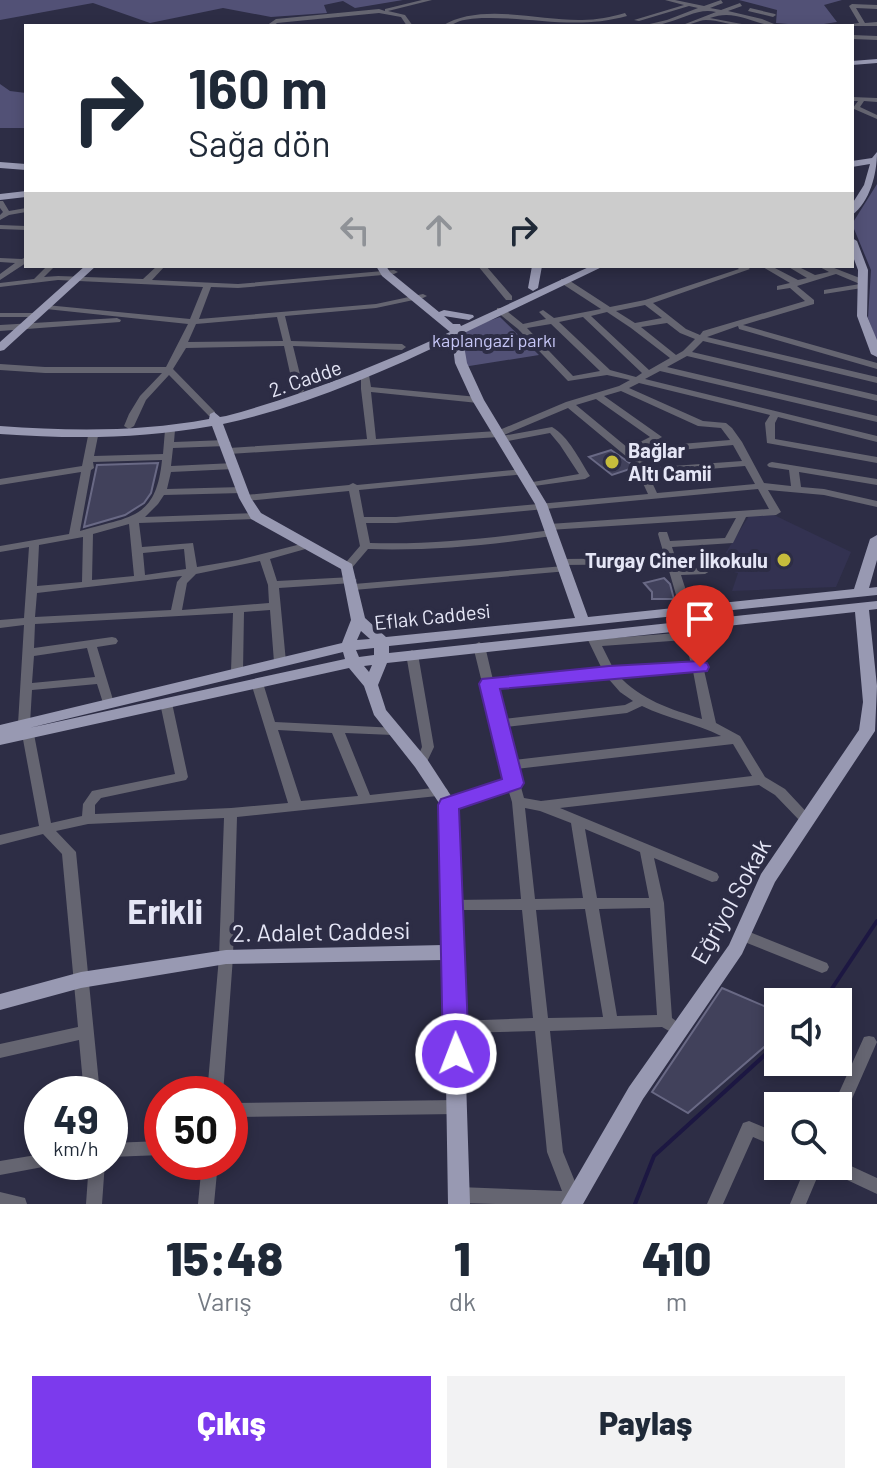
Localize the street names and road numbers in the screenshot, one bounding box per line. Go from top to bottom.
street label: 2. Cadde [266,354,344,402]
street label: Eflak Caddesi [373,598,491,634]
street label: Eğriyol Sokak [684,833,776,969]
street label: 2. Adalet Caddesi [232,915,410,947]

